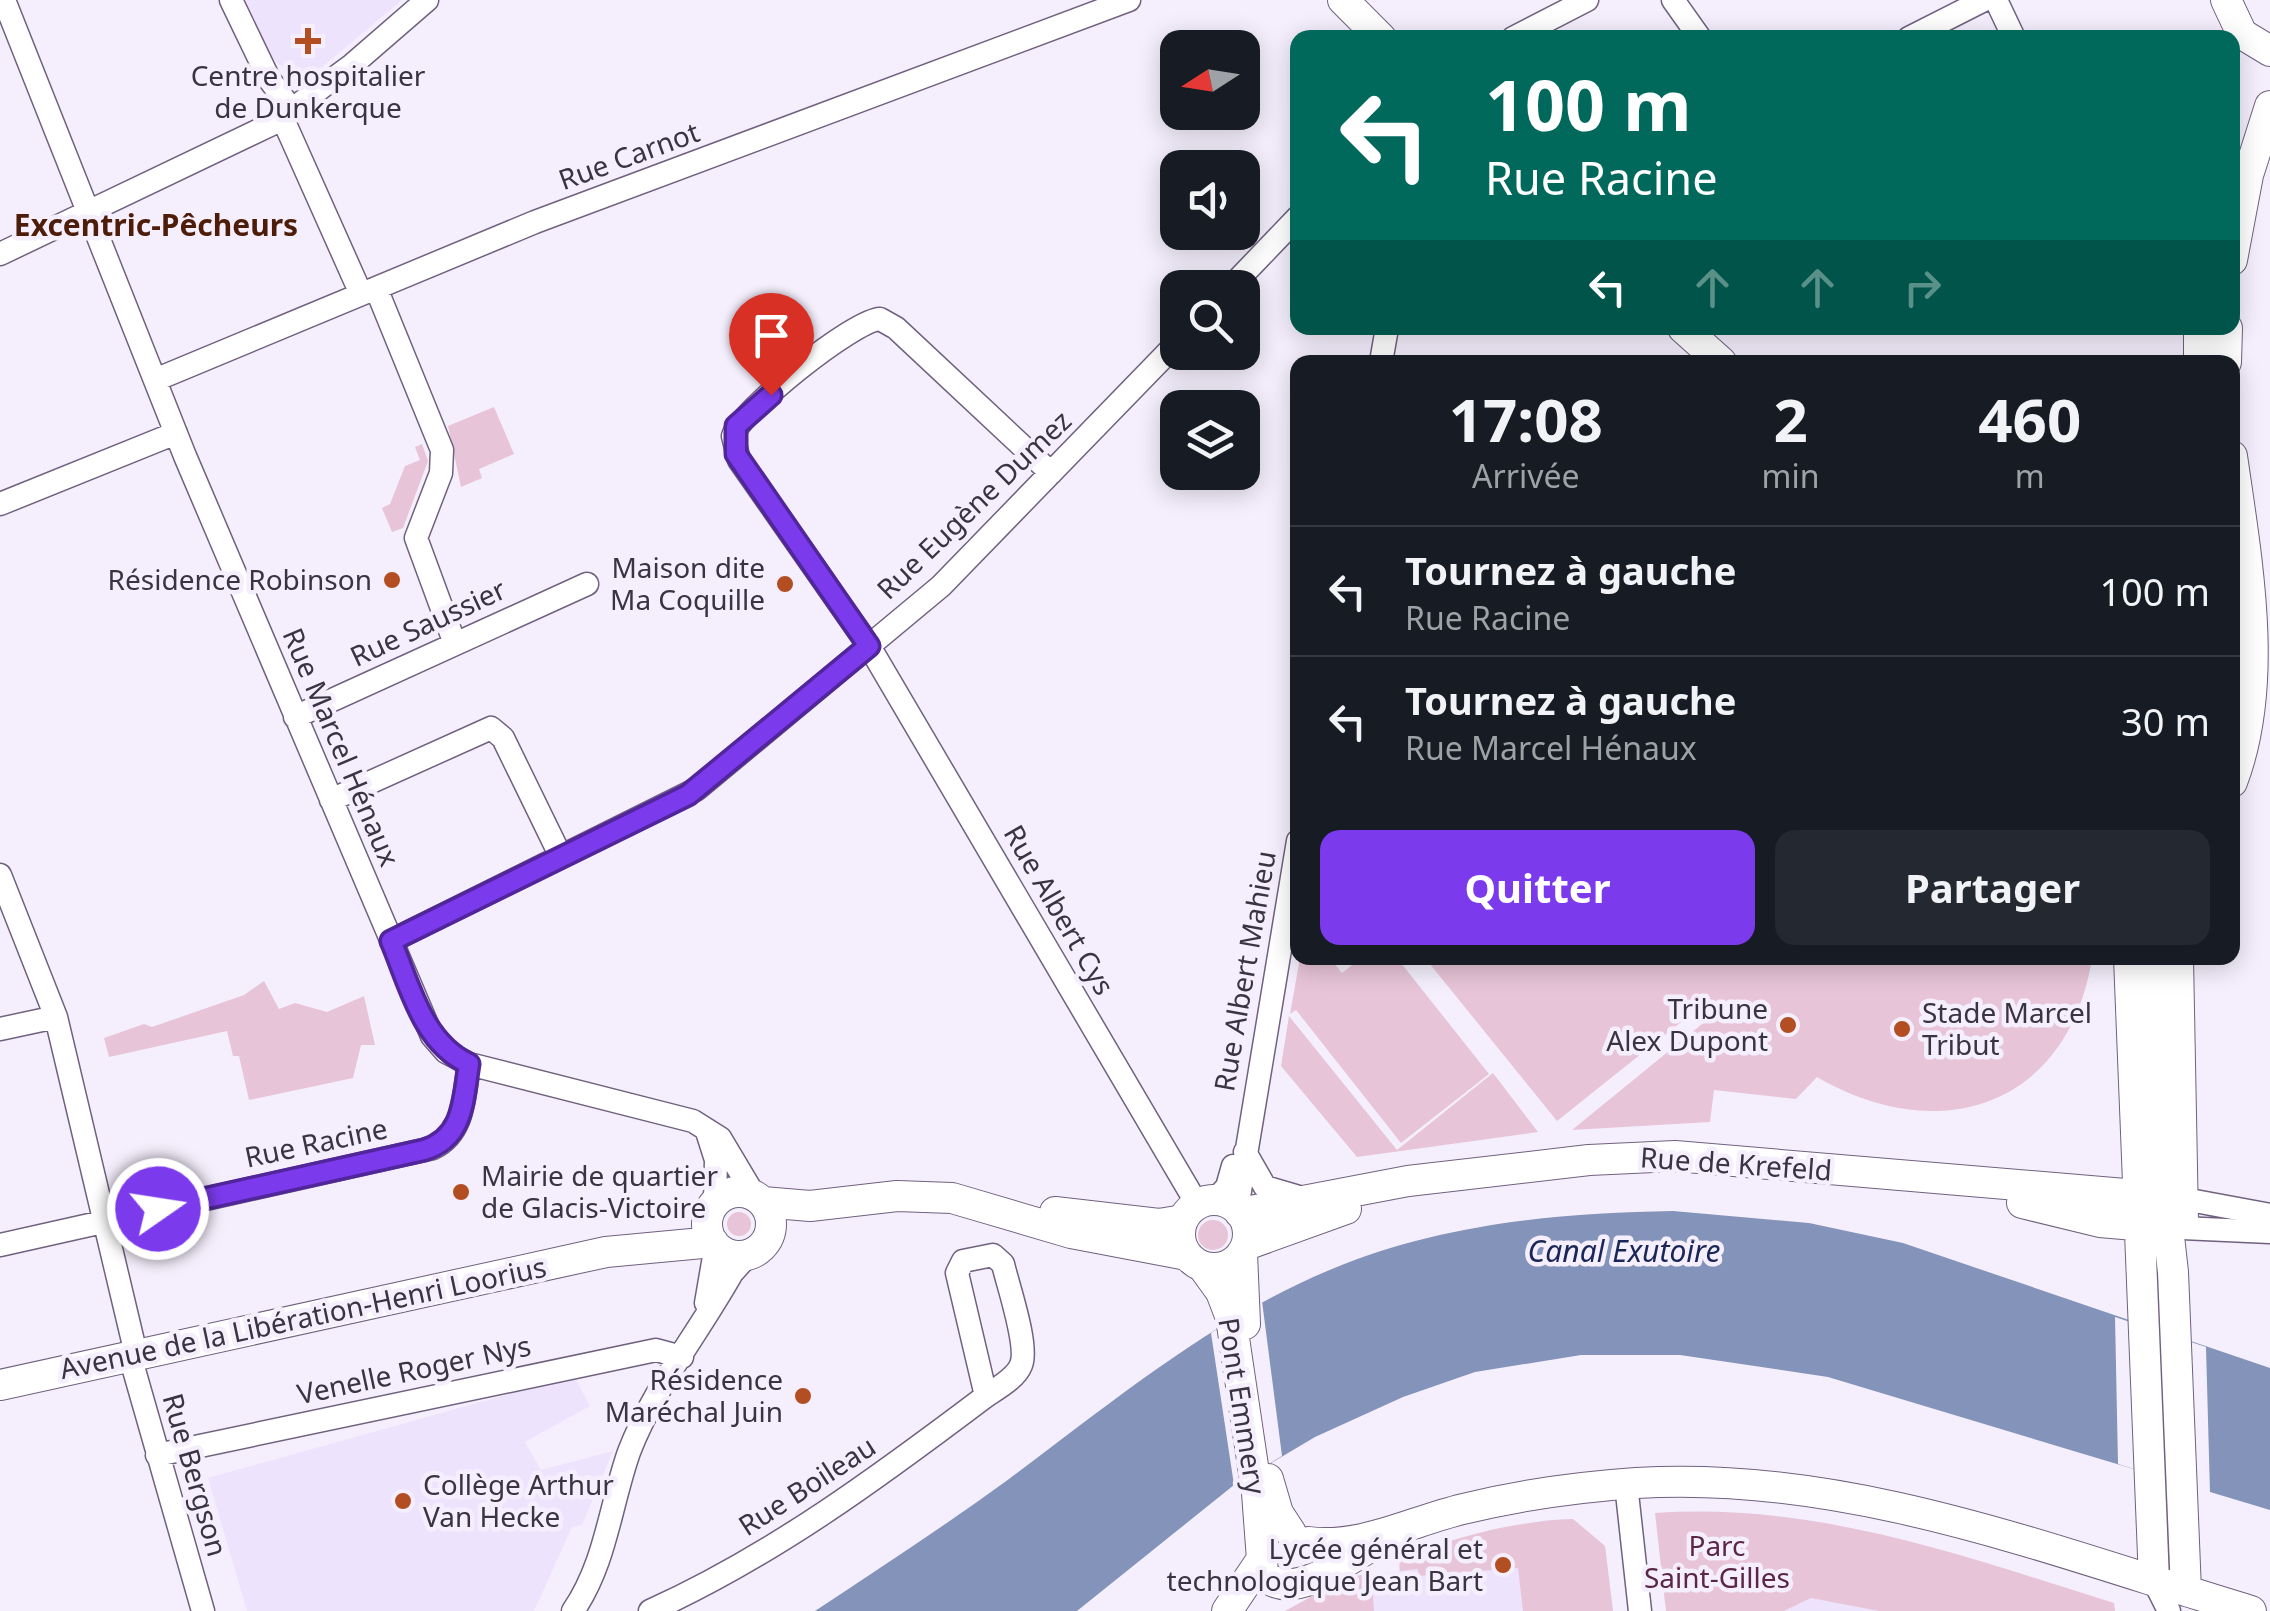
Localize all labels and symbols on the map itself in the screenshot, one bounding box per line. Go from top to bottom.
marker: Centre hospitalier de Dunkerque [295,28,321,54]
north arrow [1160,30,1260,130]
place label: Centre hospitalier de Dunkerque [191,56,426,126]
street label: Rue Carnot [553,112,704,198]
district label: Excentric-Pêcheurs [14,204,298,245]
pin [729,293,814,396]
street label: Rue Eugène Dumez [868,401,1079,607]
place label: Maison dite Ma Coquille [610,548,765,618]
place label: Résidence Robinson [108,560,372,598]
street label: Rue Saussier [344,569,512,675]
marker: Résidence Robinson [381,569,403,591]
marker: Maison dite Ma Coquille [774,573,796,595]
street label: Rue Marcel Hénaux [275,622,409,872]
street label: Rue Albert Cys [996,818,1124,1001]
street label: Rue Albert Mahieu [1204,848,1284,1094]
place label: Tribune Alex Dupont [1606,989,1768,1059]
place label: Stade Marcel Tribut [1922,993,2092,1063]
marker: Tribune Alex Dupont [1777,1014,1799,1036]
marker: Stade Marcel Tribut [1891,1018,1913,1040]
street label: Rue Racine [241,1108,391,1176]
street label: Rue de Krefeld [1639,1137,1833,1189]
place label: Mairie de quartier de Glacis-Victoire [481,1156,718,1226]
position arrow [106,1157,210,1261]
marker: Mairie de quartier de Glacis-Victoire [450,1181,472,1203]
water label: Canal Exutoire [1528,1230,1720,1271]
street label: Avenue de la Libération-Henri Loorius [56,1247,549,1387]
street label: Pont Emmery [1210,1315,1276,1497]
street label: Venelle Roger Nys [294,1326,534,1412]
place label: Résidence Maréchal Juin [605,1360,783,1430]
marker: Résidence Maréchal Juin [792,1385,814,1407]
street label: Rue Bergson [155,1389,237,1561]
street label: Rue Boileau [731,1427,882,1544]
place label: Collège Arthur Van Hecke [423,1465,614,1535]
marker: Collège Arthur Van Hecke [392,1490,414,1512]
park label: Parc Saint-Gilles [1644,1526,1790,1596]
place label: Lycée général et technologique Jean Bart [1167,1529,1483,1599]
marker: Lycée général et technologique Jean Bart [1492,1554,1514,1576]

